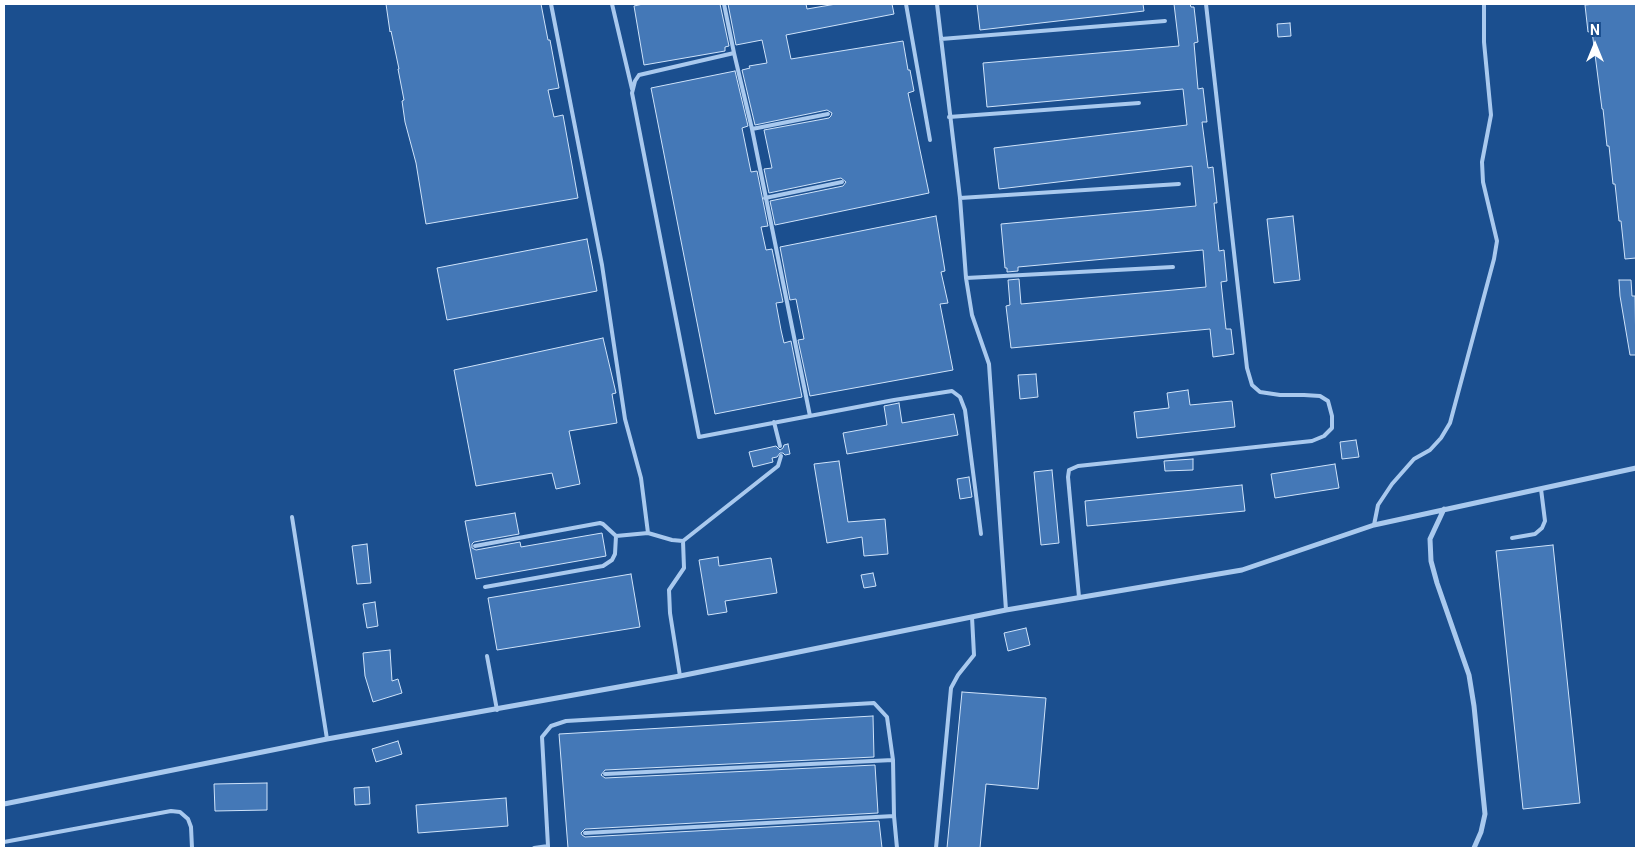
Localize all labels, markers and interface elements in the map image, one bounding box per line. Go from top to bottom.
north arrow [1570,20,1620,70]
text: N [1590,22,1600,38]

